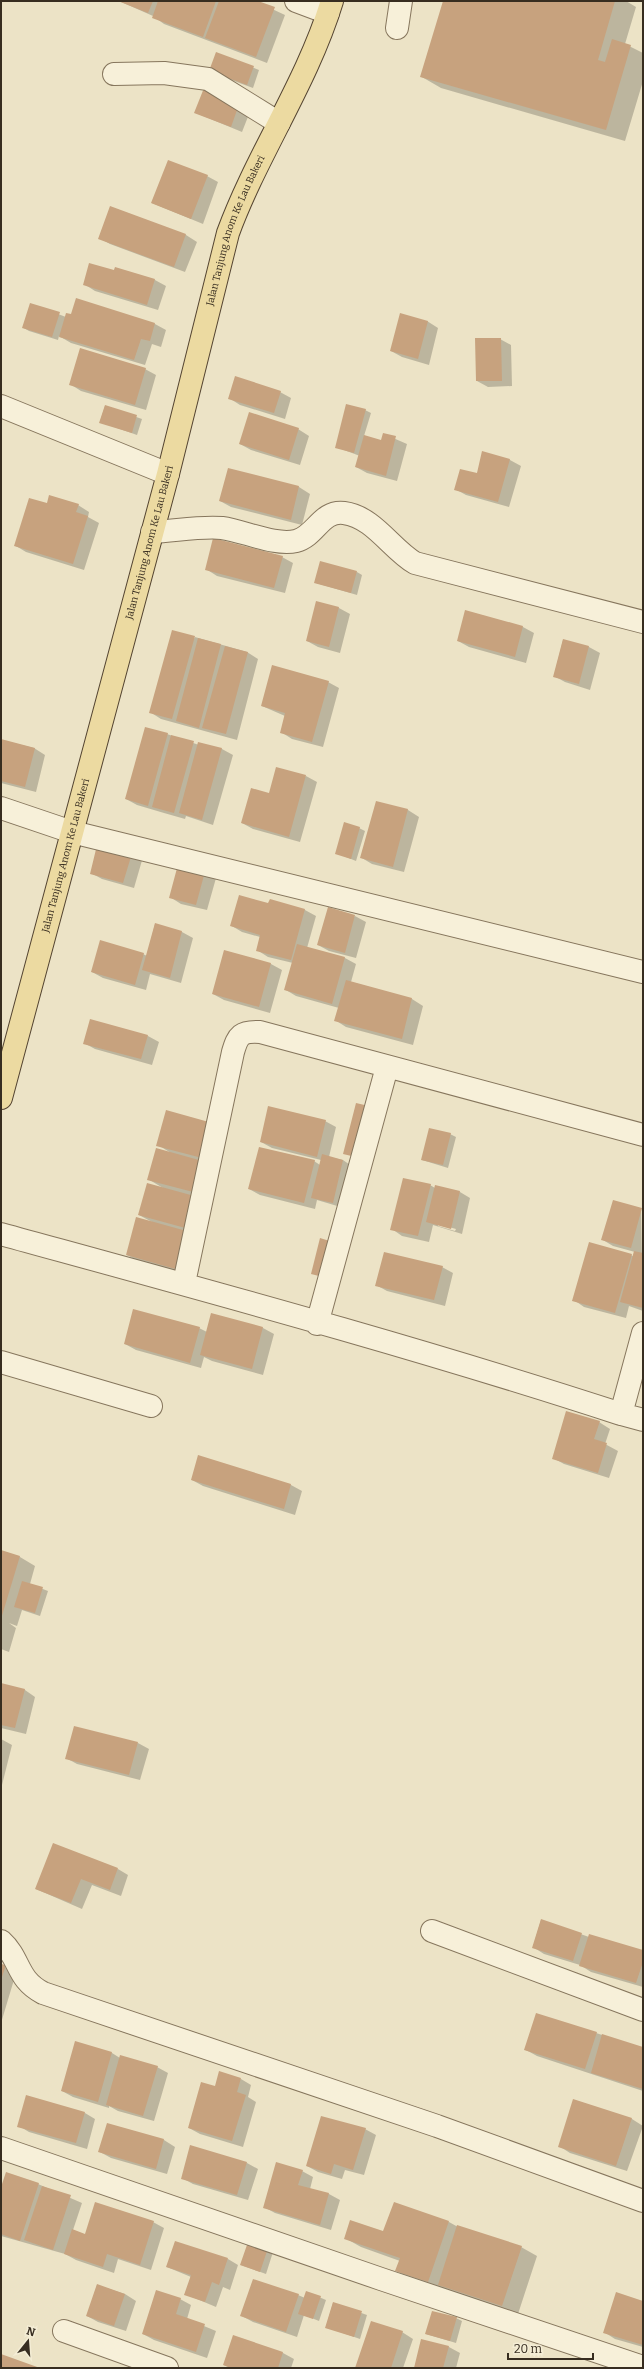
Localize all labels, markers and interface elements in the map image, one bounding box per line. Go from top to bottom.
street label: Jalan Tanjung Anom Ke Lau Bakeri [204,154,268,308]
street label: Jalan Tanjung Anom Ke Lau Bakeri [123,464,176,622]
street label: Jalan Tanjung Anom Ke Lau Bakeri [39,777,92,935]
north arrow [8,2321,48,2361]
text: N [25,2324,37,2340]
scale bar [508,2335,593,2361]
text: 20 m [514,2342,543,2356]

